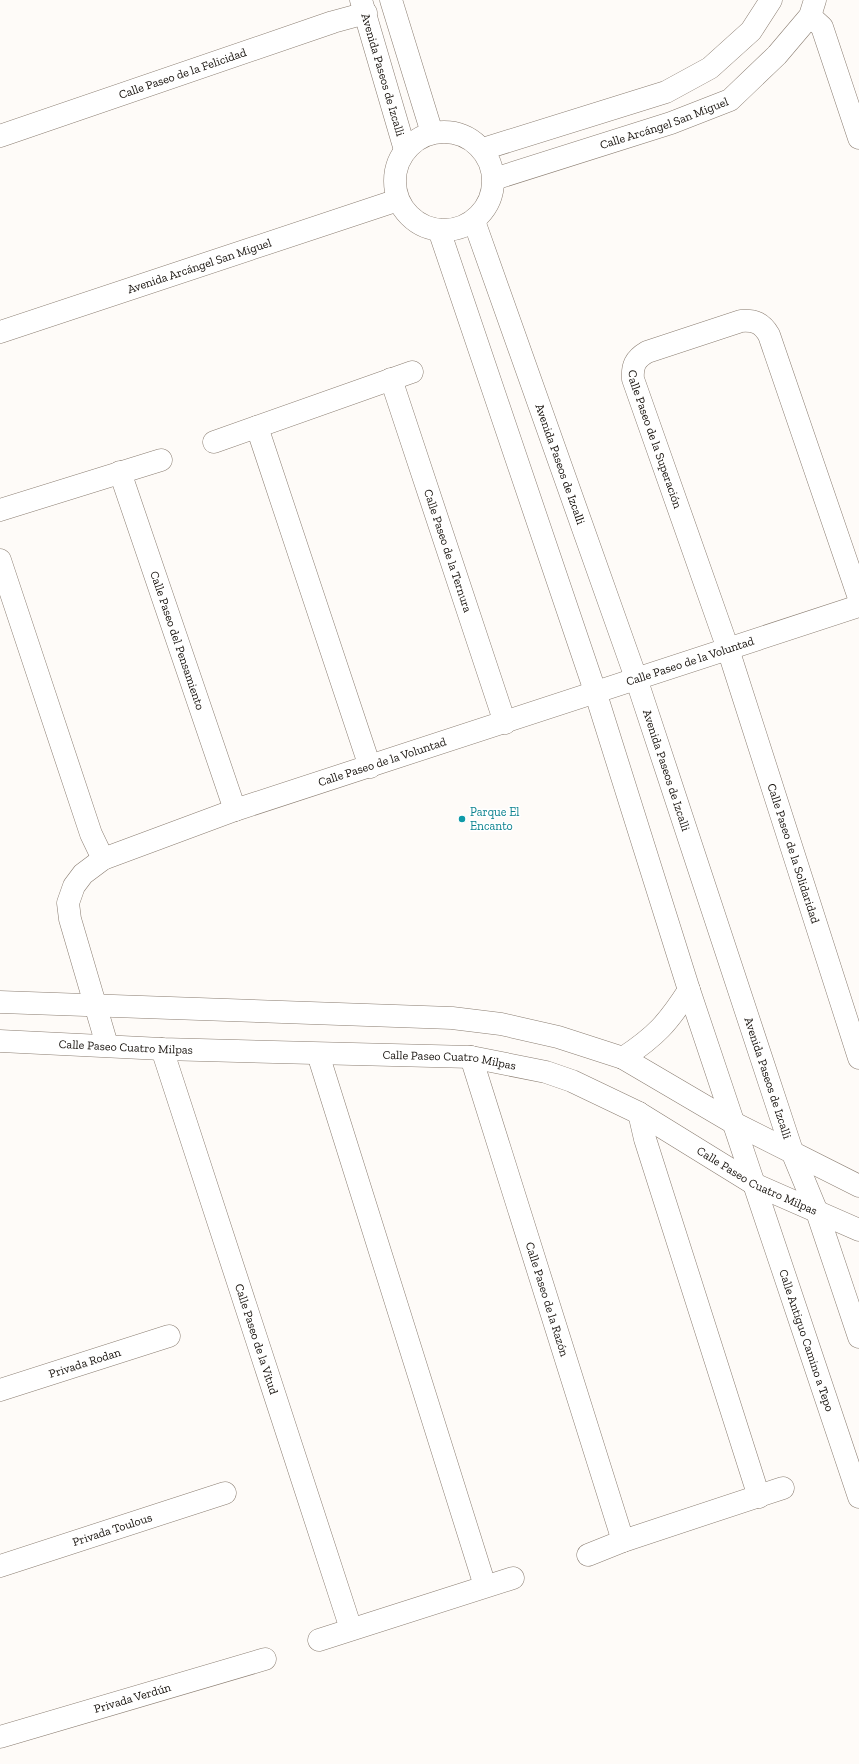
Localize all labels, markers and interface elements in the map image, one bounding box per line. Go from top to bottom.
street label: Avenida Paseos de Izcalli [358,12,408,139]
street label: Calle Paseo de la Felicidad [117,45,249,102]
street label: Calle Arcángel San Miguel [598,94,730,152]
street label: Avenida Arcángel San Miguel [125,235,273,296]
street label: Calle Paseo de la Superación [626,370,685,510]
street label: Avenida Paseos de Izcalli [532,402,588,527]
street label: Calle Paseo de la Ternura [421,487,475,614]
street label: Calle Paseo del Pensamiento [147,569,207,712]
street label: Calle Paseo de la Voluntad [624,634,756,689]
street label: Avenida Paseos de Izcalli [640,708,693,834]
street label: Calle Paseo de la Voluntad [316,734,448,789]
street label: Calle Paseo de la Solidaridad [764,782,823,926]
place label: Parque El Encanto [470,805,519,833]
marker: Parque El Encanto [457,814,467,824]
street label: Avenida Paseos de Izcalli [741,1015,795,1141]
street label: Calle Paseo Cuatro Milpas [58,1037,193,1057]
street label: Calle Paseo Cuatro Milpas [382,1048,517,1073]
street label: Calle Paseo Cuatro Milpas [694,1143,820,1218]
street label: Calle Paseo de la Razón [523,1240,572,1358]
street label: Calle Antiguo Camino a Tepo [776,1267,837,1413]
street label: Calle Paseo de la Vitud [232,1282,281,1397]
street label: Privada Rodan [47,1345,123,1381]
street label: Privada Toulous [71,1510,154,1549]
street label: Privada Verdún [92,1680,173,1716]

